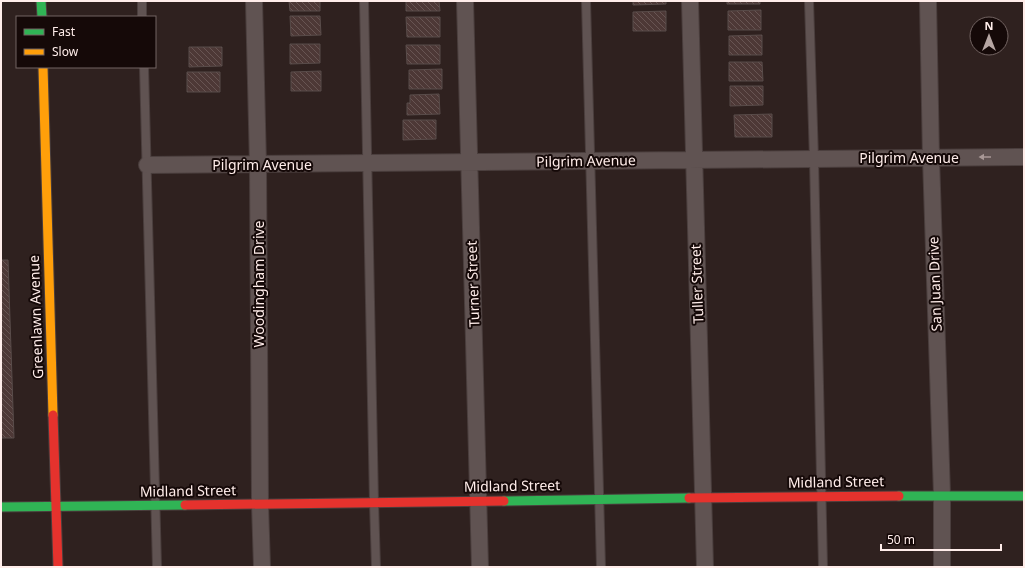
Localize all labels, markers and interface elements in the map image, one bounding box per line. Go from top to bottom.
legend [16,16,156,68]
north arrow [969,16,1009,56]
text: N [985,18,993,33]
text: Fast [52,23,76,40]
text: Slow [52,43,79,60]
street label: Pilgrim Avenue [859,148,959,167]
street label: Pilgrim Avenue [536,150,636,171]
one-way arrow [978,154,991,160]
street label: Pilgrim Avenue [212,155,312,174]
street label: Woodingham Drive [249,220,268,348]
street label: San Juan Drive [923,236,946,332]
street label: Turner Street [461,240,484,328]
street label: Tuller Street [686,244,707,324]
street label: Greenlawn Avenue [24,255,47,379]
street label: Midland Street [788,471,884,492]
street label: Midland Street [464,475,560,496]
street label: Midland Street [140,480,236,501]
scale bar [881,526,1001,552]
text: 50 m [887,531,915,548]

